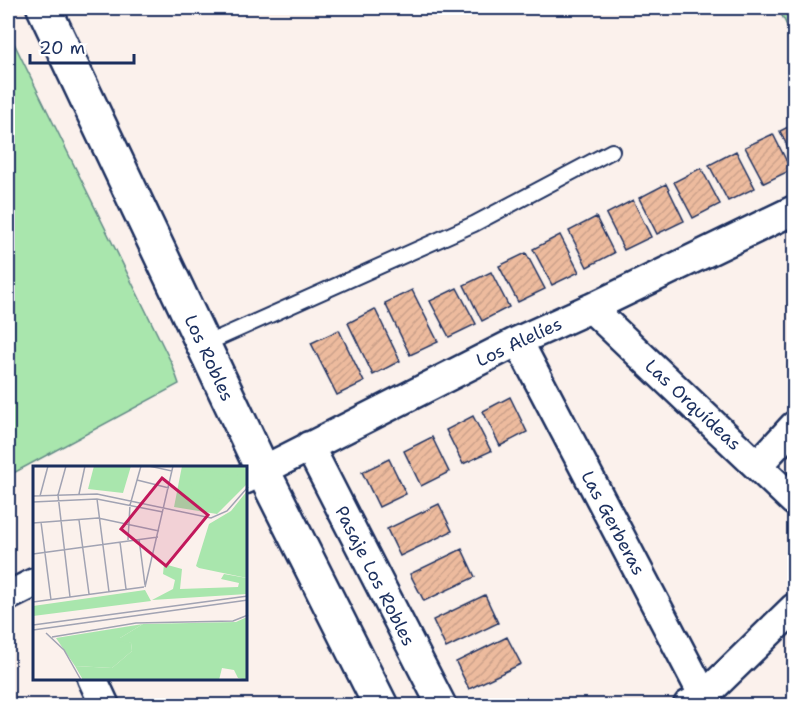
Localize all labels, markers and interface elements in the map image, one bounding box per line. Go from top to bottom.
scale bar [30,27,134,65]
text: 20 m [39,36,85,60]
street label: Los Robles [179,311,239,405]
street label: Los Alelíes [472,312,566,372]
street label: Las Orquídeas [640,354,746,456]
inset map [33,466,248,680]
street label: Las Gerberas [575,467,651,579]
street label: Pasaje Los Robles [329,502,421,650]

